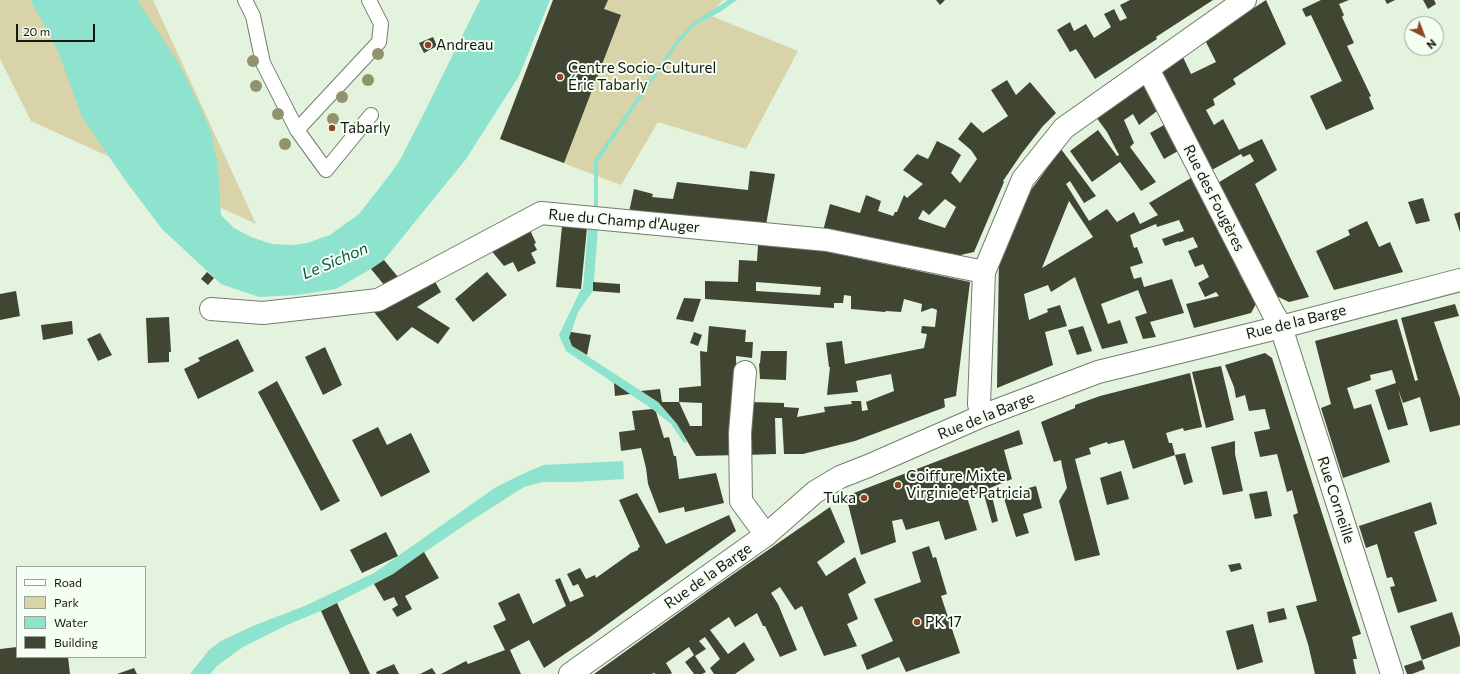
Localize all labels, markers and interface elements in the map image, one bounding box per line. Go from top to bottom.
scale bar [18,16,97,42]
north arrow [1404,16,1444,56]
text: 20 m [23,24,50,38]
place label: Andreau [436,36,493,54]
text: N [1424,37,1439,52]
marker: Andreau [423,40,433,50]
place label: Centre Socio-Culturel Éric Tabarly [568,59,716,94]
marker: Centre Socio-Culturel Éric Tabarly [555,72,565,82]
place label: Tabarly [340,119,390,137]
marker: Tabarly [327,123,337,133]
street label: Rue des Fougères [1179,142,1249,254]
street label: Rue du Champ d'Auger [548,205,700,237]
water label: Le Sichon [299,238,371,284]
street label: Rue de la Barge [1244,301,1348,343]
street label: Rue de la Barge [935,388,1037,444]
street label: Rue Corneille [1313,454,1359,546]
place label: Coiffure Mixte Virginie et Patricia [906,467,1031,502]
marker: Coiffure Mixte Virginie et Patricia [893,480,903,490]
place label: Tuka [823,489,856,507]
marker: Tuka [859,493,869,503]
street label: Rue de la Barge [661,539,755,613]
legend [16,566,146,658]
text: Road [54,575,82,589]
text: Park [54,595,79,609]
place label: PK 17 [925,613,962,631]
text: Water [54,615,88,629]
marker: PK 17 [912,617,922,627]
text: Building [54,635,98,649]

